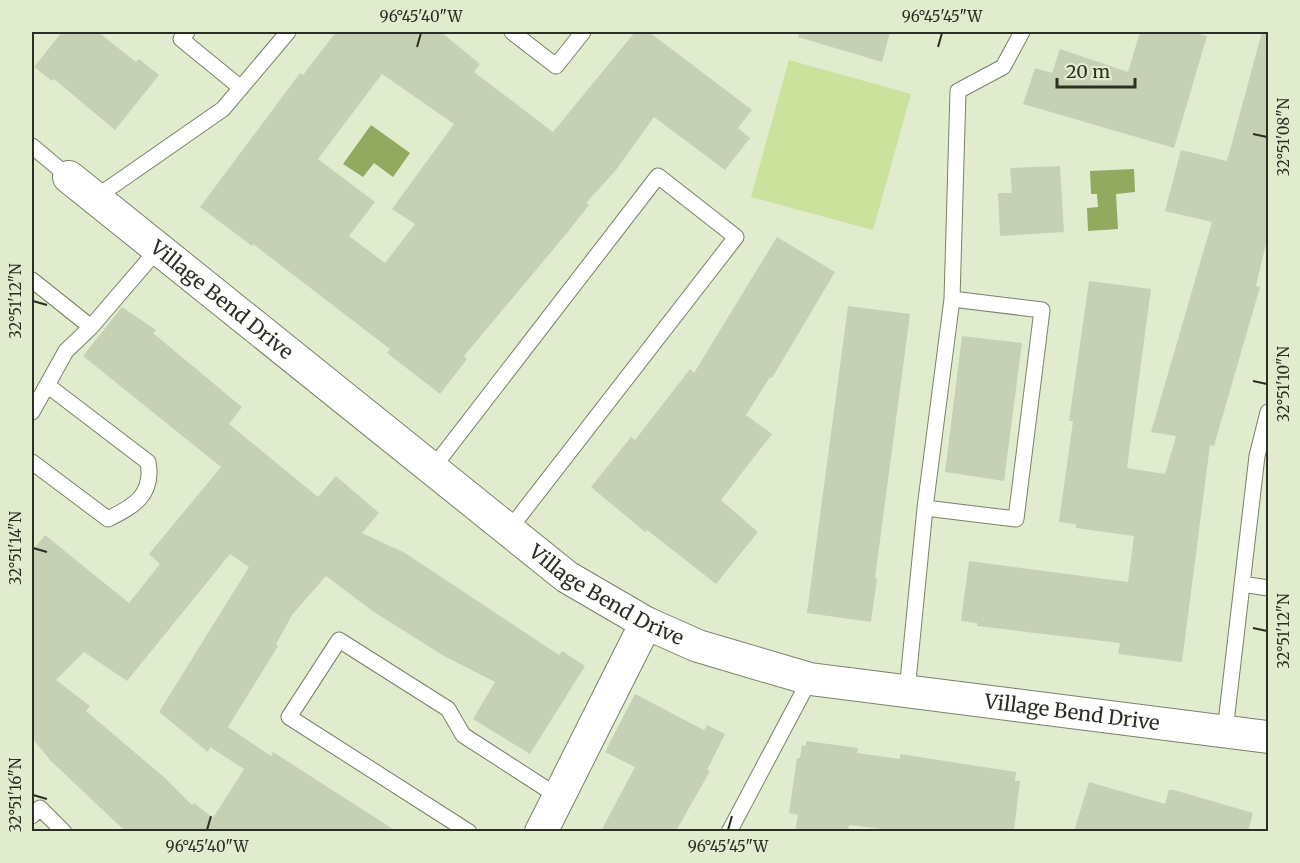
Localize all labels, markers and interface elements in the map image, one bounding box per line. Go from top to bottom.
text: 96°45'40"W [380,7,463,26]
text: 96°45'45"W [902,7,983,26]
scale bar [1057,51,1135,89]
text: 20 m [1066,60,1110,83]
text: 32°51'08"N [1274,97,1293,176]
street label: Village Bend Drive [145,234,299,364]
text: 32°51'12"N [6,263,25,339]
text: 32°51'10"N [1274,346,1293,422]
text: 32°51'14"N [6,511,25,585]
street label: Village Bend Drive [524,538,688,650]
text: 32°51'12"N [1274,593,1293,669]
street label: Village Bend Drive [982,688,1161,735]
text: 32°51'16"N [6,757,25,832]
text: 96°45'40"W [166,837,249,856]
text: 96°45'45"W [688,837,769,856]

